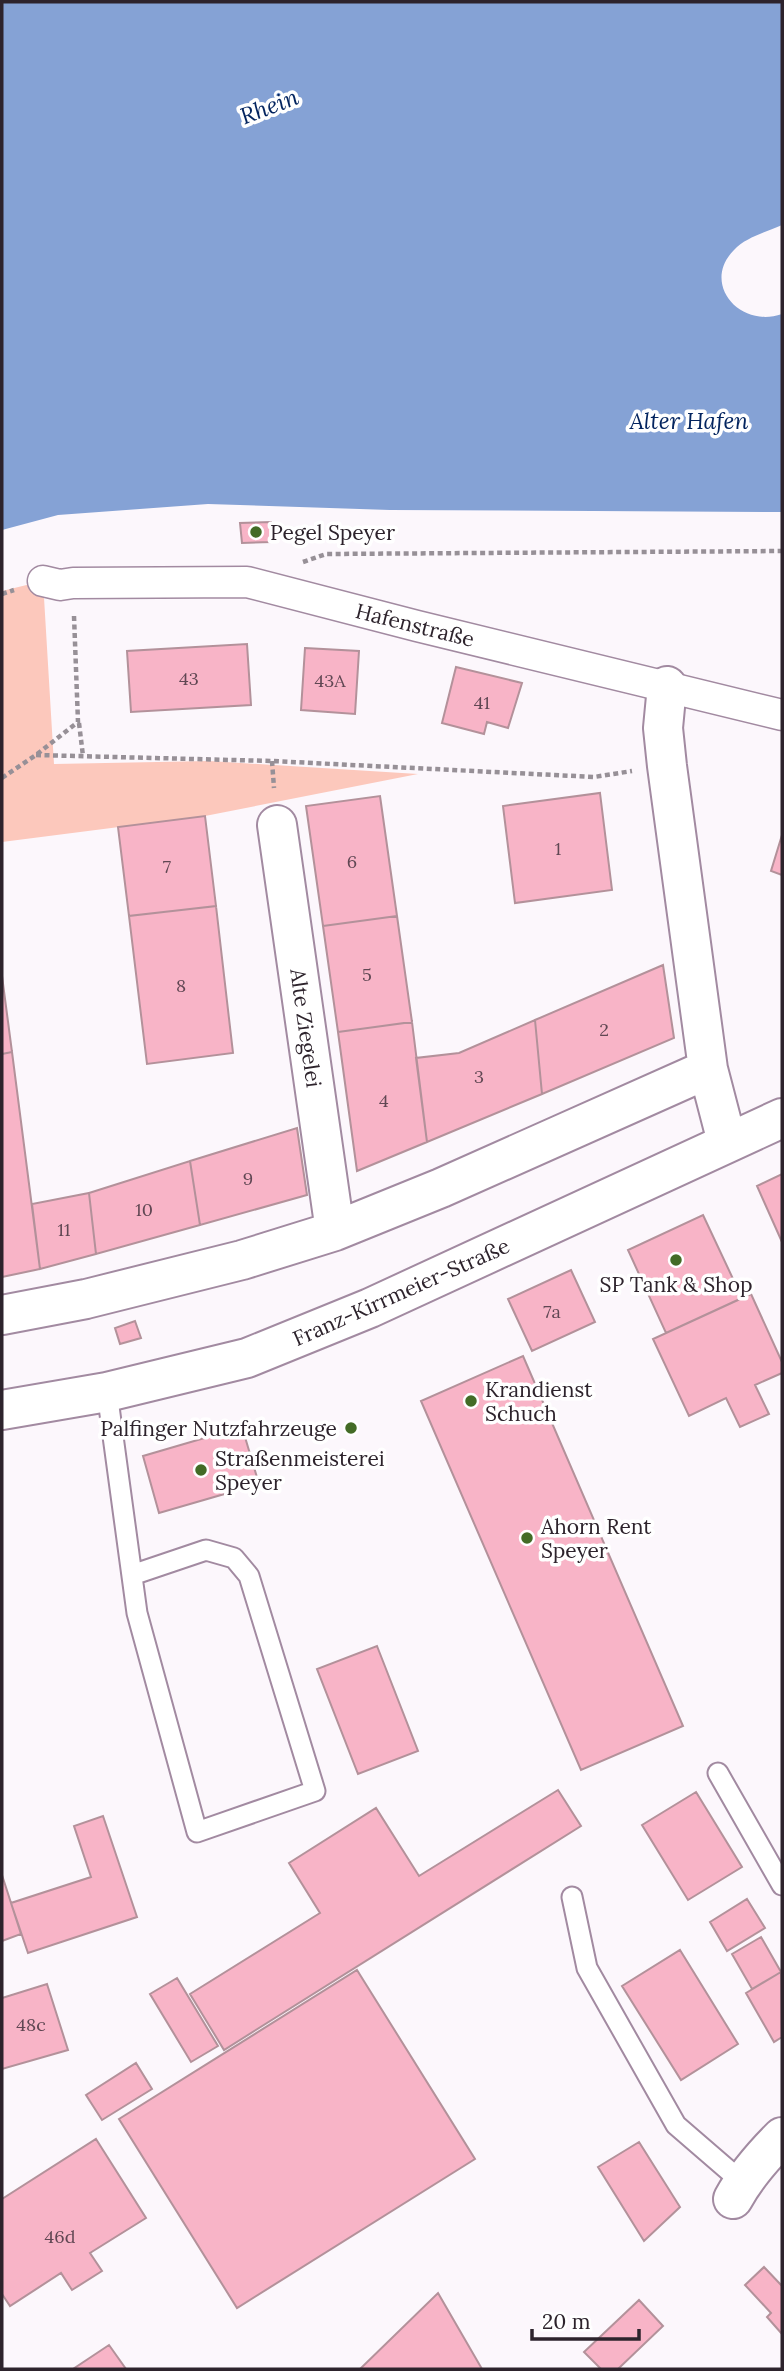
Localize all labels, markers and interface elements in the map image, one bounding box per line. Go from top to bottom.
water label: Rhein [236,82,302,130]
water label: Alter Hafen [628,406,749,435]
place label: Pegel Speyer [270,519,395,546]
marker: Pegel Speyer [248,524,264,540]
street label: Hafenstraße [353,597,477,653]
house number: 43 [179,667,199,690]
house number: 43A [314,669,346,692]
house number: 41 [474,691,490,714]
house number: 1 [555,837,561,860]
house number: 6 [347,850,357,873]
house number: 7 [163,855,171,878]
house number: 5 [362,963,372,986]
street label: Alte Ziegelei [284,966,328,1089]
house number: 8 [176,974,186,997]
house number: 2 [599,1018,609,1041]
house number: 3 [474,1065,484,1088]
house number: 4 [379,1089,389,1112]
house number: 9 [243,1167,253,1190]
house number: 10 [135,1198,153,1221]
house number: 11 [57,1218,71,1241]
street label: Franz-Kirrmeier-Straße [288,1232,514,1352]
marker: SP Tank & Shop [668,1252,684,1268]
place label: SP Tank & Shop [600,1271,752,1298]
house number: 7a [543,1300,561,1323]
place label: Krandienst Schuch [485,1376,593,1427]
marker: Krandienst Schuch [463,1393,479,1409]
place label: Palfinger Nutzfahrzeuge [100,1415,337,1442]
marker: Palfinger Nutzfahrzeuge [343,1420,359,1436]
place label: Straßenmeisterei Speyer [215,1445,385,1496]
marker: Straßenmeisterei Speyer [193,1462,209,1478]
place label: Ahorn Rent Speyer [540,1513,652,1564]
marker: Ahorn Rent Speyer [519,1530,535,1546]
house number: 48c [16,2013,46,2036]
house number: 46d [45,2225,76,2248]
scale bar [532,2298,639,2342]
text: 20 m [542,2308,591,2335]

